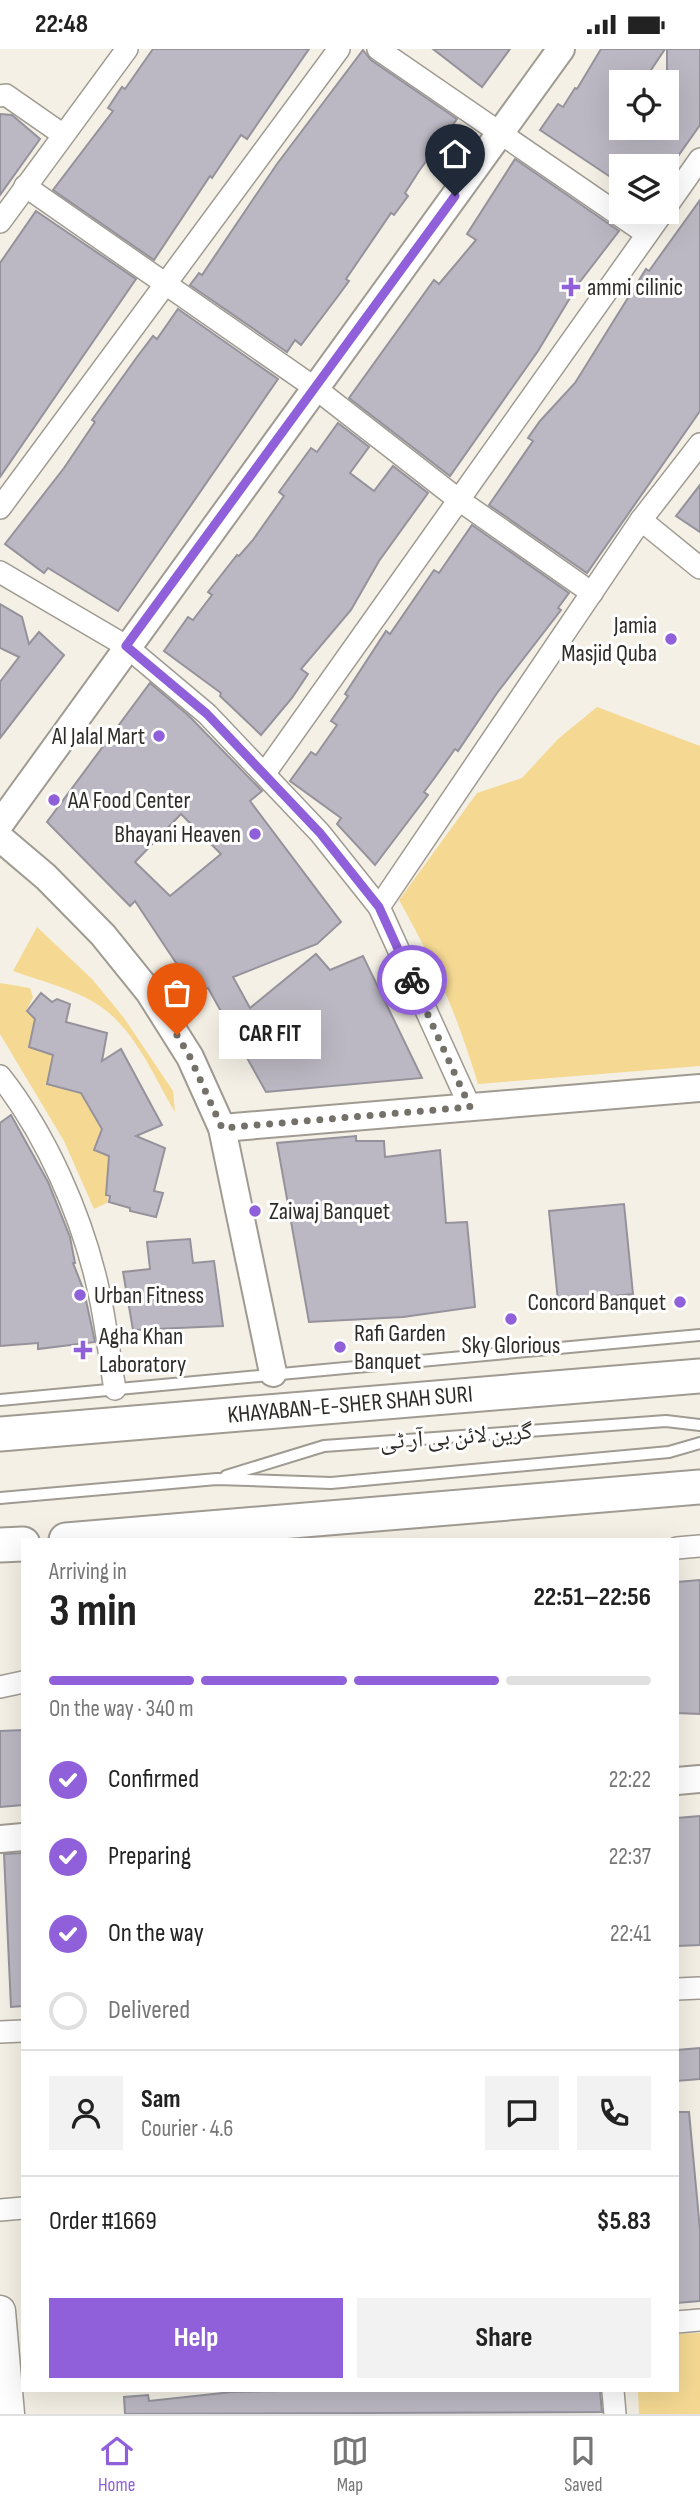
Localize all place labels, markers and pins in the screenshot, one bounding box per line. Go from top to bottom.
pin [425,124,485,196]
place label: ammi cilinic [587,273,683,302]
marker: ammi cilinic [561,277,581,297]
place label: Jamia Masjid Quba [561,611,657,668]
marker: Jamia Masjid Quba [663,631,679,647]
place label: Al Jalal Mart [51,722,145,751]
marker: Al Jalal Mart [151,728,167,744]
place label: AA Food Center [67,786,191,815]
marker: AA Food Center [46,792,62,808]
place label: Bhayani Heaven [114,820,241,849]
marker: Bhayani Heaven [247,826,263,842]
pin [147,963,207,1035]
callout: CAR FIT [219,1011,320,1059]
place label: Zaiwaj Banquet [269,1197,390,1226]
marker: Zaiwaj Banquet [247,1203,263,1219]
place label: Urban Fitness [94,1281,204,1310]
marker: Urban Fitness [72,1287,88,1303]
place label: Concord Banquet [527,1288,666,1317]
marker: Concord Banquet [672,1294,688,1310]
marker: Sky Glorious [503,1311,519,1327]
place label: Rafi Garden Banquet [354,1319,446,1376]
place label: Agha Khan Laboratory [98,1322,186,1379]
place label: Sky Glorious [462,1331,560,1360]
marker: Rafi Garden Banquet [332,1339,348,1355]
marker: Agha Khan Laboratory [73,1340,93,1360]

